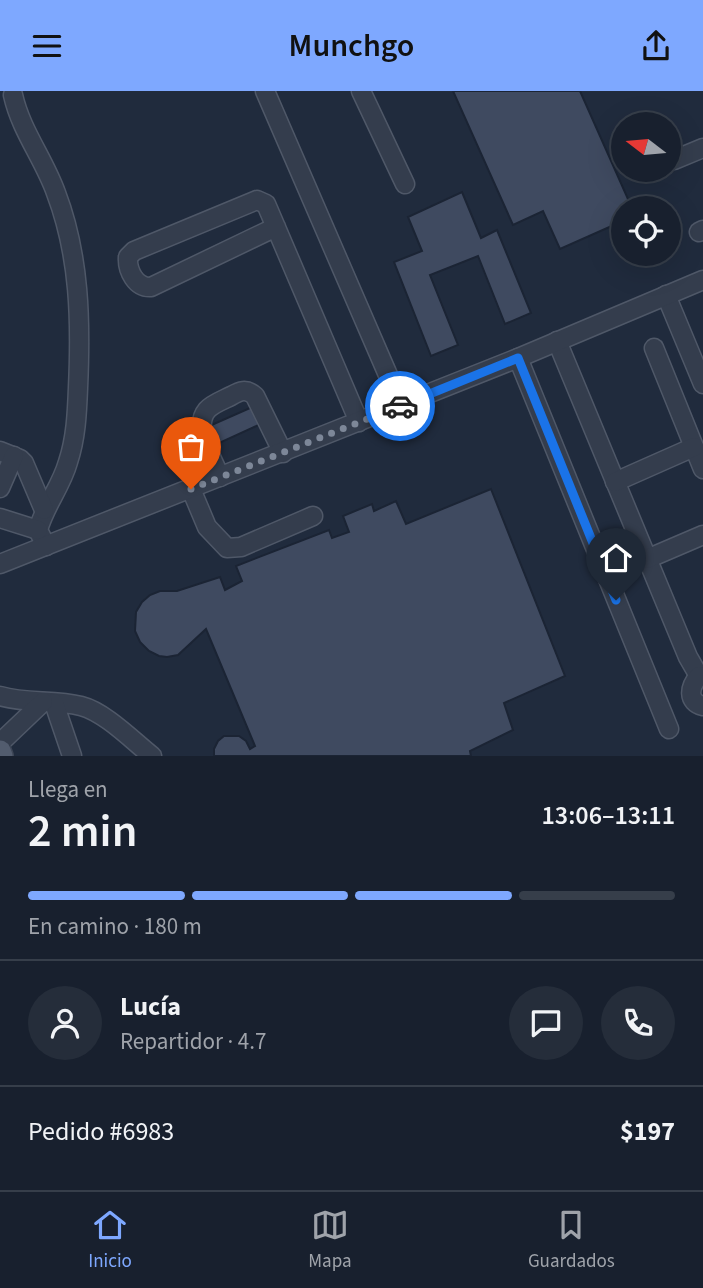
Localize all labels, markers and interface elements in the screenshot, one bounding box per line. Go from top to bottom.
text: Munchgo [289,23,414,69]
icon: menu [28,27,66,65]
icon: share [637,27,675,65]
north arrow [611,112,681,182]
map controls [611,112,681,266]
button: locate [611,196,681,266]
courier [365,371,435,441]
icon: car [381,387,419,425]
pin [161,417,221,489]
icon: bag [172,428,210,466]
pin [586,528,646,600]
icon: home [597,539,635,577]
text: Llega en [28,773,108,806]
text: 13:06–13:11 [542,797,675,834]
text: 2 min [28,799,137,864]
text: En camino · 180 m [28,910,202,943]
button: person [28,986,102,1060]
button: chat [509,986,583,1060]
button: phone [601,986,675,1060]
text: Lucía [120,988,181,1025]
text: Repartidor · 4.7 [120,1025,266,1058]
text: Pedido #6983 [28,1113,174,1150]
text: $197 [620,1113,675,1150]
tab: Inicio [88,1206,132,1275]
tab: Mapa [308,1206,352,1275]
tab: Guardados [528,1206,615,1275]

